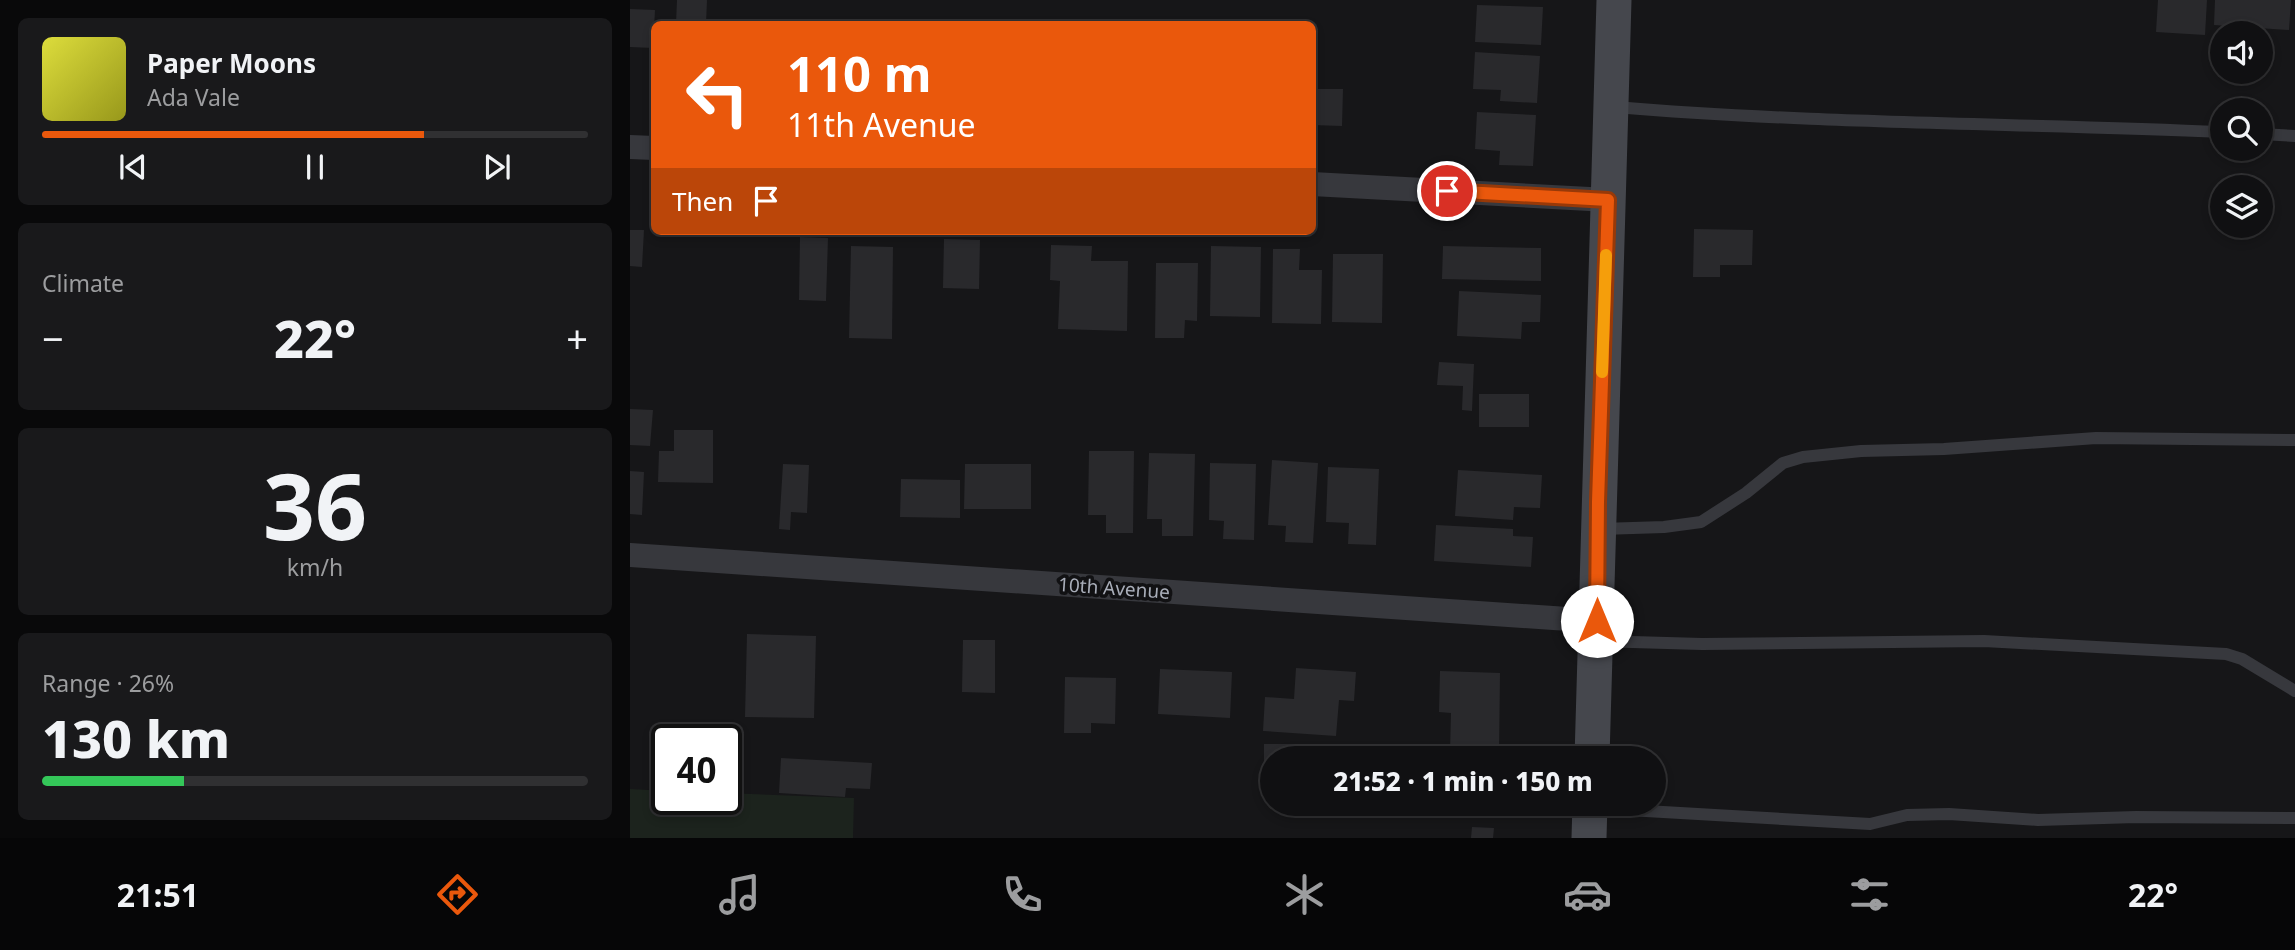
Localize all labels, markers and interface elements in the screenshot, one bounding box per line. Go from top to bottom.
map controls [2210,21,2273,238]
button: sound [2210,21,2273,84]
text: 110 m [787,40,932,106]
text: Paper Moons [147,45,316,81]
icon: left [672,49,763,140]
text: Ada Vale [147,81,240,113]
button: search [2210,98,2273,161]
text: 11th Avenue [787,103,976,146]
icon: previous [114,148,152,186]
icon: pause [296,148,334,186]
icon: next [478,148,516,186]
pin [1417,161,1477,221]
icon: arrive [1428,172,1466,210]
button: layers [2210,175,2273,238]
icon: arrive [747,182,785,220]
text: Then [672,183,733,219]
text: Climate [42,267,124,299]
text: 22° [274,302,356,373]
text: − [42,312,64,364]
text: + [566,312,588,364]
text: 36 [263,443,367,567]
text: km/h [287,551,343,583]
street label: 10th Avenue [1057,571,1171,605]
position arrow [1560,584,1634,658]
text: Range · 26% [42,667,174,699]
text: 130 km [42,702,230,773]
speed limit sign: 40 [651,724,742,815]
text: 21:52 · 1 min · 150 m [1333,763,1593,799]
icon: directions [433,870,482,919]
icon: music [715,870,764,919]
icon: phone [998,870,1047,919]
icon: climate [1280,870,1329,919]
icon: car [1563,870,1612,919]
icon: filters [1845,870,1894,919]
text: 21:51 [117,873,199,916]
text: 22° [2128,873,2178,916]

